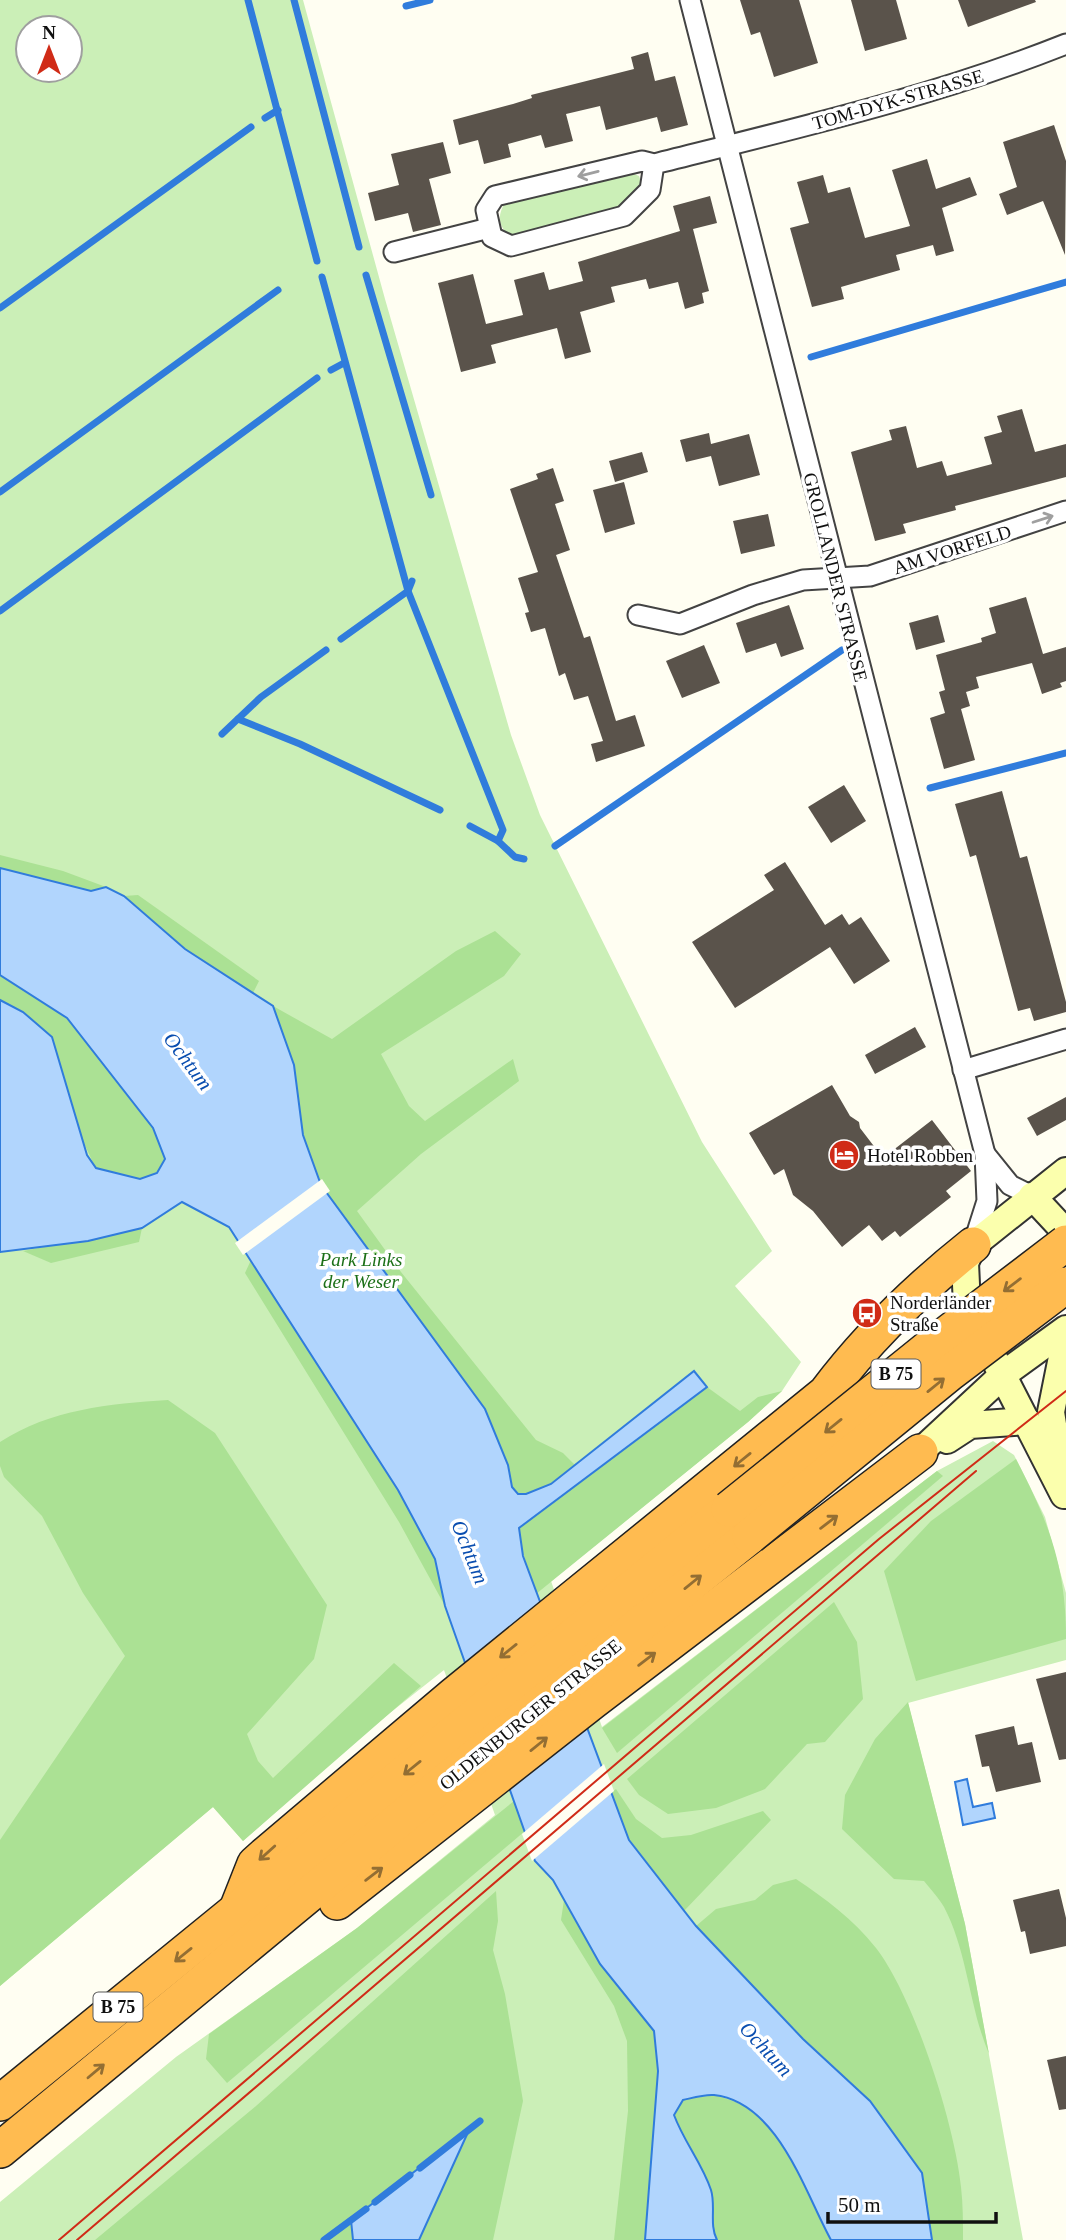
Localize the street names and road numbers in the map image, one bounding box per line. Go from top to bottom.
street label: TOM-DYK-STRASSE [810,65,986,134]
street label: GROLLANDER STRASSE [799,470,872,684]
street label: AM VORFELD [891,521,1014,578]
road number: B 75 [872,1359,920,1388]
street label: OLDENBURGER STRASSE [435,1635,625,1794]
road number: B 75 [94,1993,142,2022]

